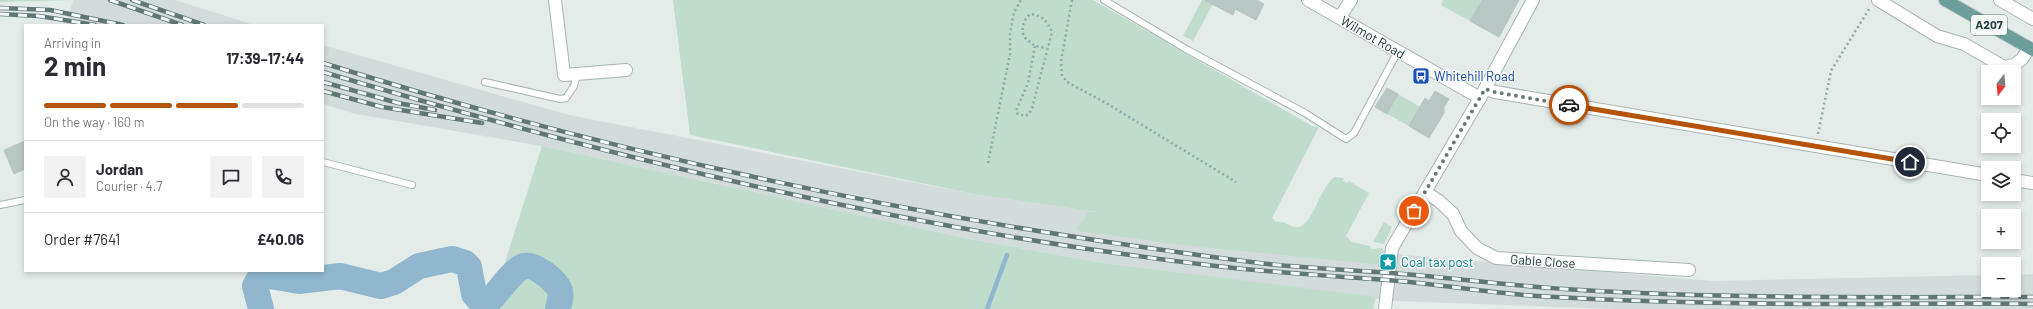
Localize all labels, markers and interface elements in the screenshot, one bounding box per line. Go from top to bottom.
street label: Wilmot Road [1338,12,1408,62]
road number: A207 [1971,15,2007,35]
text: Arriving in [44,35,101,51]
text: 17:39–17:44 [226,49,304,67]
text: 2 min [44,50,106,81]
north arrow [1981,65,2021,105]
map controls [1981,65,2021,297]
bus stop icon: Whitehill Road [1411,66,1431,86]
place label: Whitehill Road [1434,68,1515,84]
courier [1549,85,1589,125]
icon: car [1558,94,1580,116]
button: locate [1981,113,2021,153]
text: On the way · 160 m [44,114,145,130]
pin [1893,145,1927,179]
icon: home [1899,151,1921,173]
button: person [44,156,86,198]
button: chat [210,156,252,198]
button: phone [262,156,304,198]
text: Jordan [96,160,143,178]
button: layers [1981,161,2021,201]
text: Courier · 4.7 [96,178,163,194]
pin [1397,194,1431,228]
icon: bag [1403,200,1425,222]
button: + [1981,209,2021,249]
text: Order #7641 [44,230,120,248]
text: £40.06 [257,230,304,248]
street label: Gable Close [1510,251,1576,271]
place icon: Coal tax post [1378,252,1398,272]
place label: Coal tax post [1401,254,1474,270]
button: − [1981,257,2021,297]

